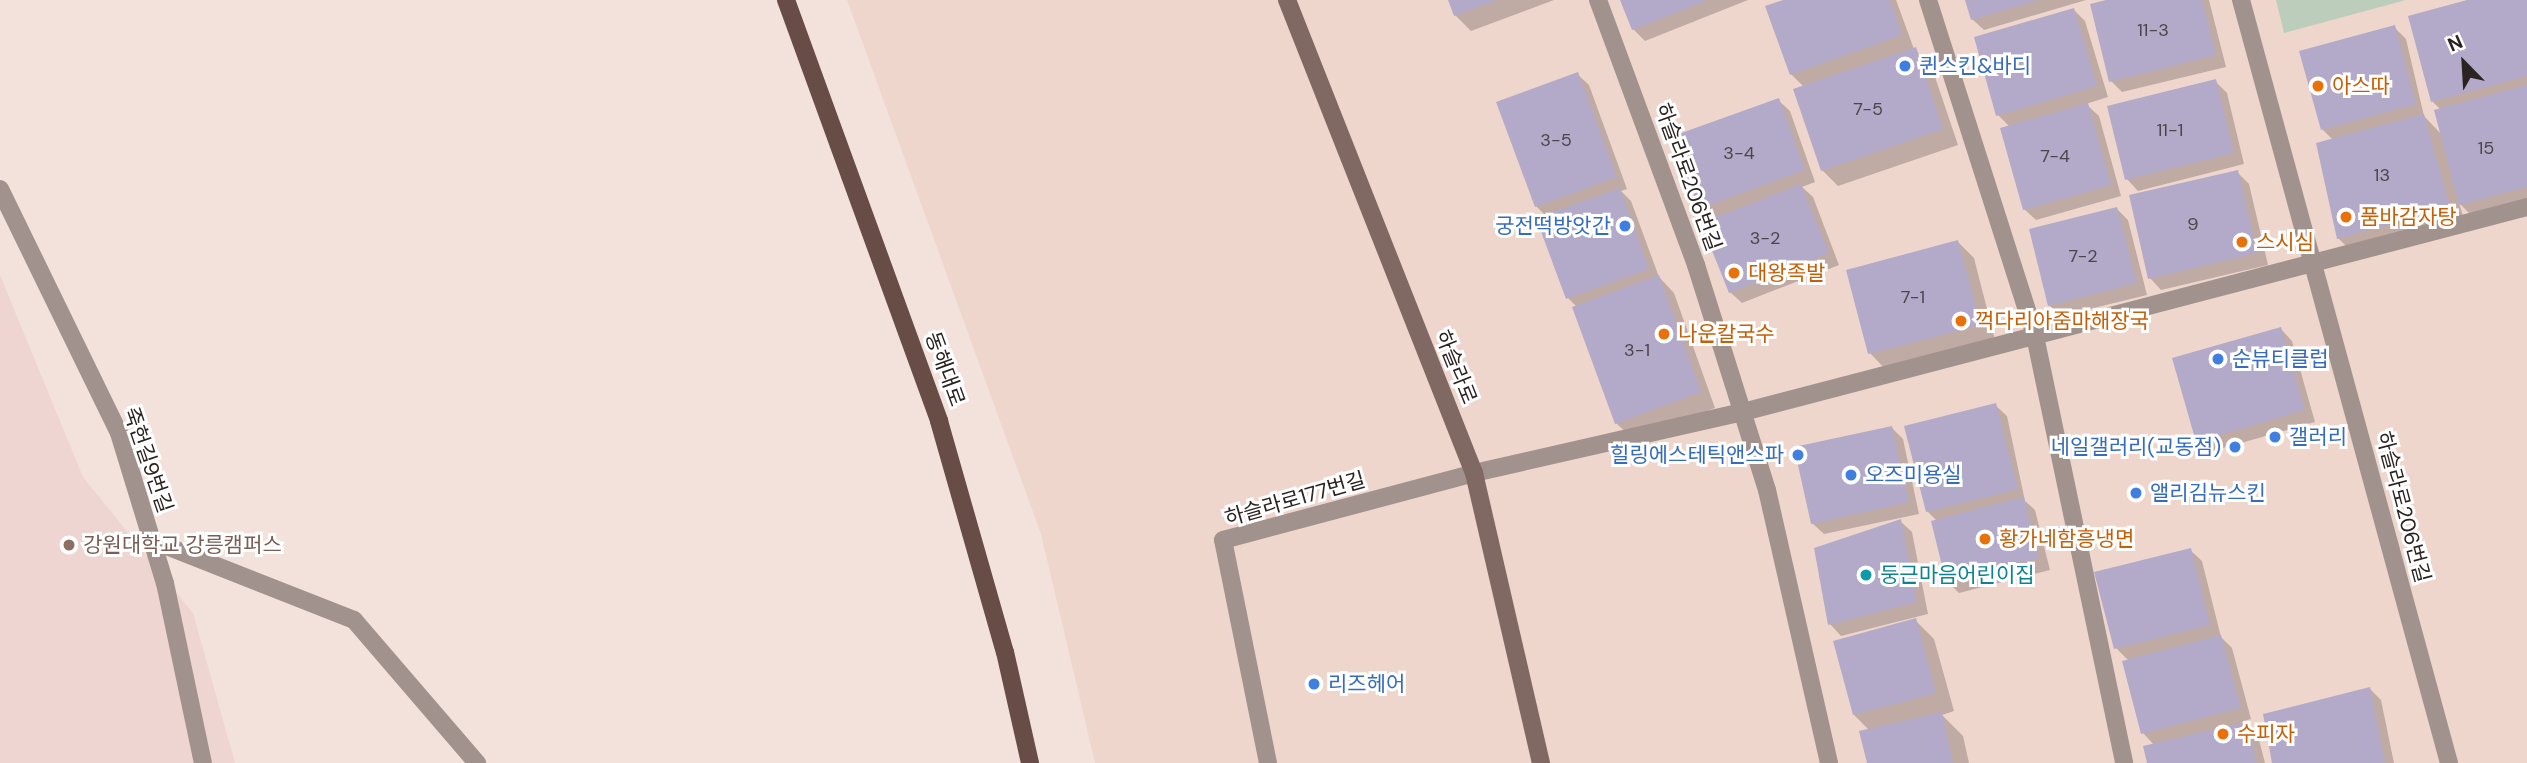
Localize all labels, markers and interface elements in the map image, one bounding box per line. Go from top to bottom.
house number: 11-3 [2137,19,2169,41]
north arrow [2429,28,2499,98]
text: N [2444,29,2467,58]
place label: 퀸스킨&바디 [1919,53,2031,79]
marker: 퀸스킨&바디 [1897,58,1913,74]
place label: 아스따 [2332,73,2390,99]
marker: 아스따 [2310,78,2326,94]
house number: 7-5 [1853,98,1883,120]
street label: 하슬라로206번길 [1650,100,1726,254]
house number: 11-1 [2157,119,2183,141]
house number: 3-5 [1540,129,1572,151]
house number: 15 [2478,137,2494,159]
house number: 3-4 [1723,142,1755,164]
house number: 7-4 [2040,145,2070,167]
house number: 13 [2374,164,2390,186]
place label: 품바감자탕 [2360,204,2457,230]
marker: 품바감자탕 [2338,209,2354,225]
place label: 궁전떡방앗간 [1495,213,1611,239]
house number: 9 [2187,213,2199,235]
marker: 궁전떡방앗간 [1617,218,1633,234]
house number: 3-2 [1750,227,1780,249]
place label: 스시심 [2256,229,2314,255]
marker: 스시심 [2234,234,2250,250]
house number: 7-2 [2068,245,2098,267]
place label: 대왕족발 [1748,260,1825,286]
marker: 대왕족발 [1726,265,1742,281]
house number: 7-1 [1901,286,1925,308]
place label: 꺽다리아줌마해장국 [1975,308,2149,334]
marker: 꺽다리아줌마해장국 [1953,313,1969,329]
place label: 나운칼국수 [1678,321,1775,347]
street label: 하슬라로 [1430,326,1482,408]
marker: 나운칼국수 [1656,326,1672,342]
street label: 동해대로 [920,328,970,410]
house number: 3-1 [1624,339,1650,361]
place label: 순뷰티클럽 [2232,346,2329,372]
marker: 순뷰티클럽 [2210,351,2226,367]
street label: 죽헌길9번길 [118,404,178,516]
place label: 갤러리 [2289,424,2347,450]
marker: 갤러리 [2267,429,2283,445]
street label: 하슬라로206번길 [2371,429,2435,585]
place label: 네일갤러리(교동점) [2051,434,2221,460]
marker: 네일갤러리(교동점) [2227,439,2243,455]
place label: 힐링에스테틱앤스파 [1610,442,1784,468]
marker: 힐링에스테틱앤스파 [1790,447,1806,463]
place label: 오즈미용실 [1865,462,1962,488]
street label: 하슬라로177번길 [1222,467,1368,531]
marker: 오즈미용실 [1843,467,1859,483]
place label: 앨리김뉴스킨 [2150,480,2266,506]
marker: 앨리김뉴스킨 [2128,485,2144,501]
place label: 황가네함흥냉면 [1999,526,2134,552]
marker: 황가네함흥냉면 [1977,531,1993,547]
place label: 강원대학교 강릉캠퍼스 [83,532,282,558]
marker: 강원대학교 강릉캠퍼스 [61,537,77,553]
place label: 둥근마음어린이집 [1880,562,2035,588]
marker: 둥근마음어린이집 [1858,567,1874,583]
place label: 리즈헤어 [1328,671,1405,697]
marker: 리즈헤어 [1306,676,1322,692]
place label: 수피자 [2237,721,2295,747]
marker: 수피자 [2215,726,2231,742]

